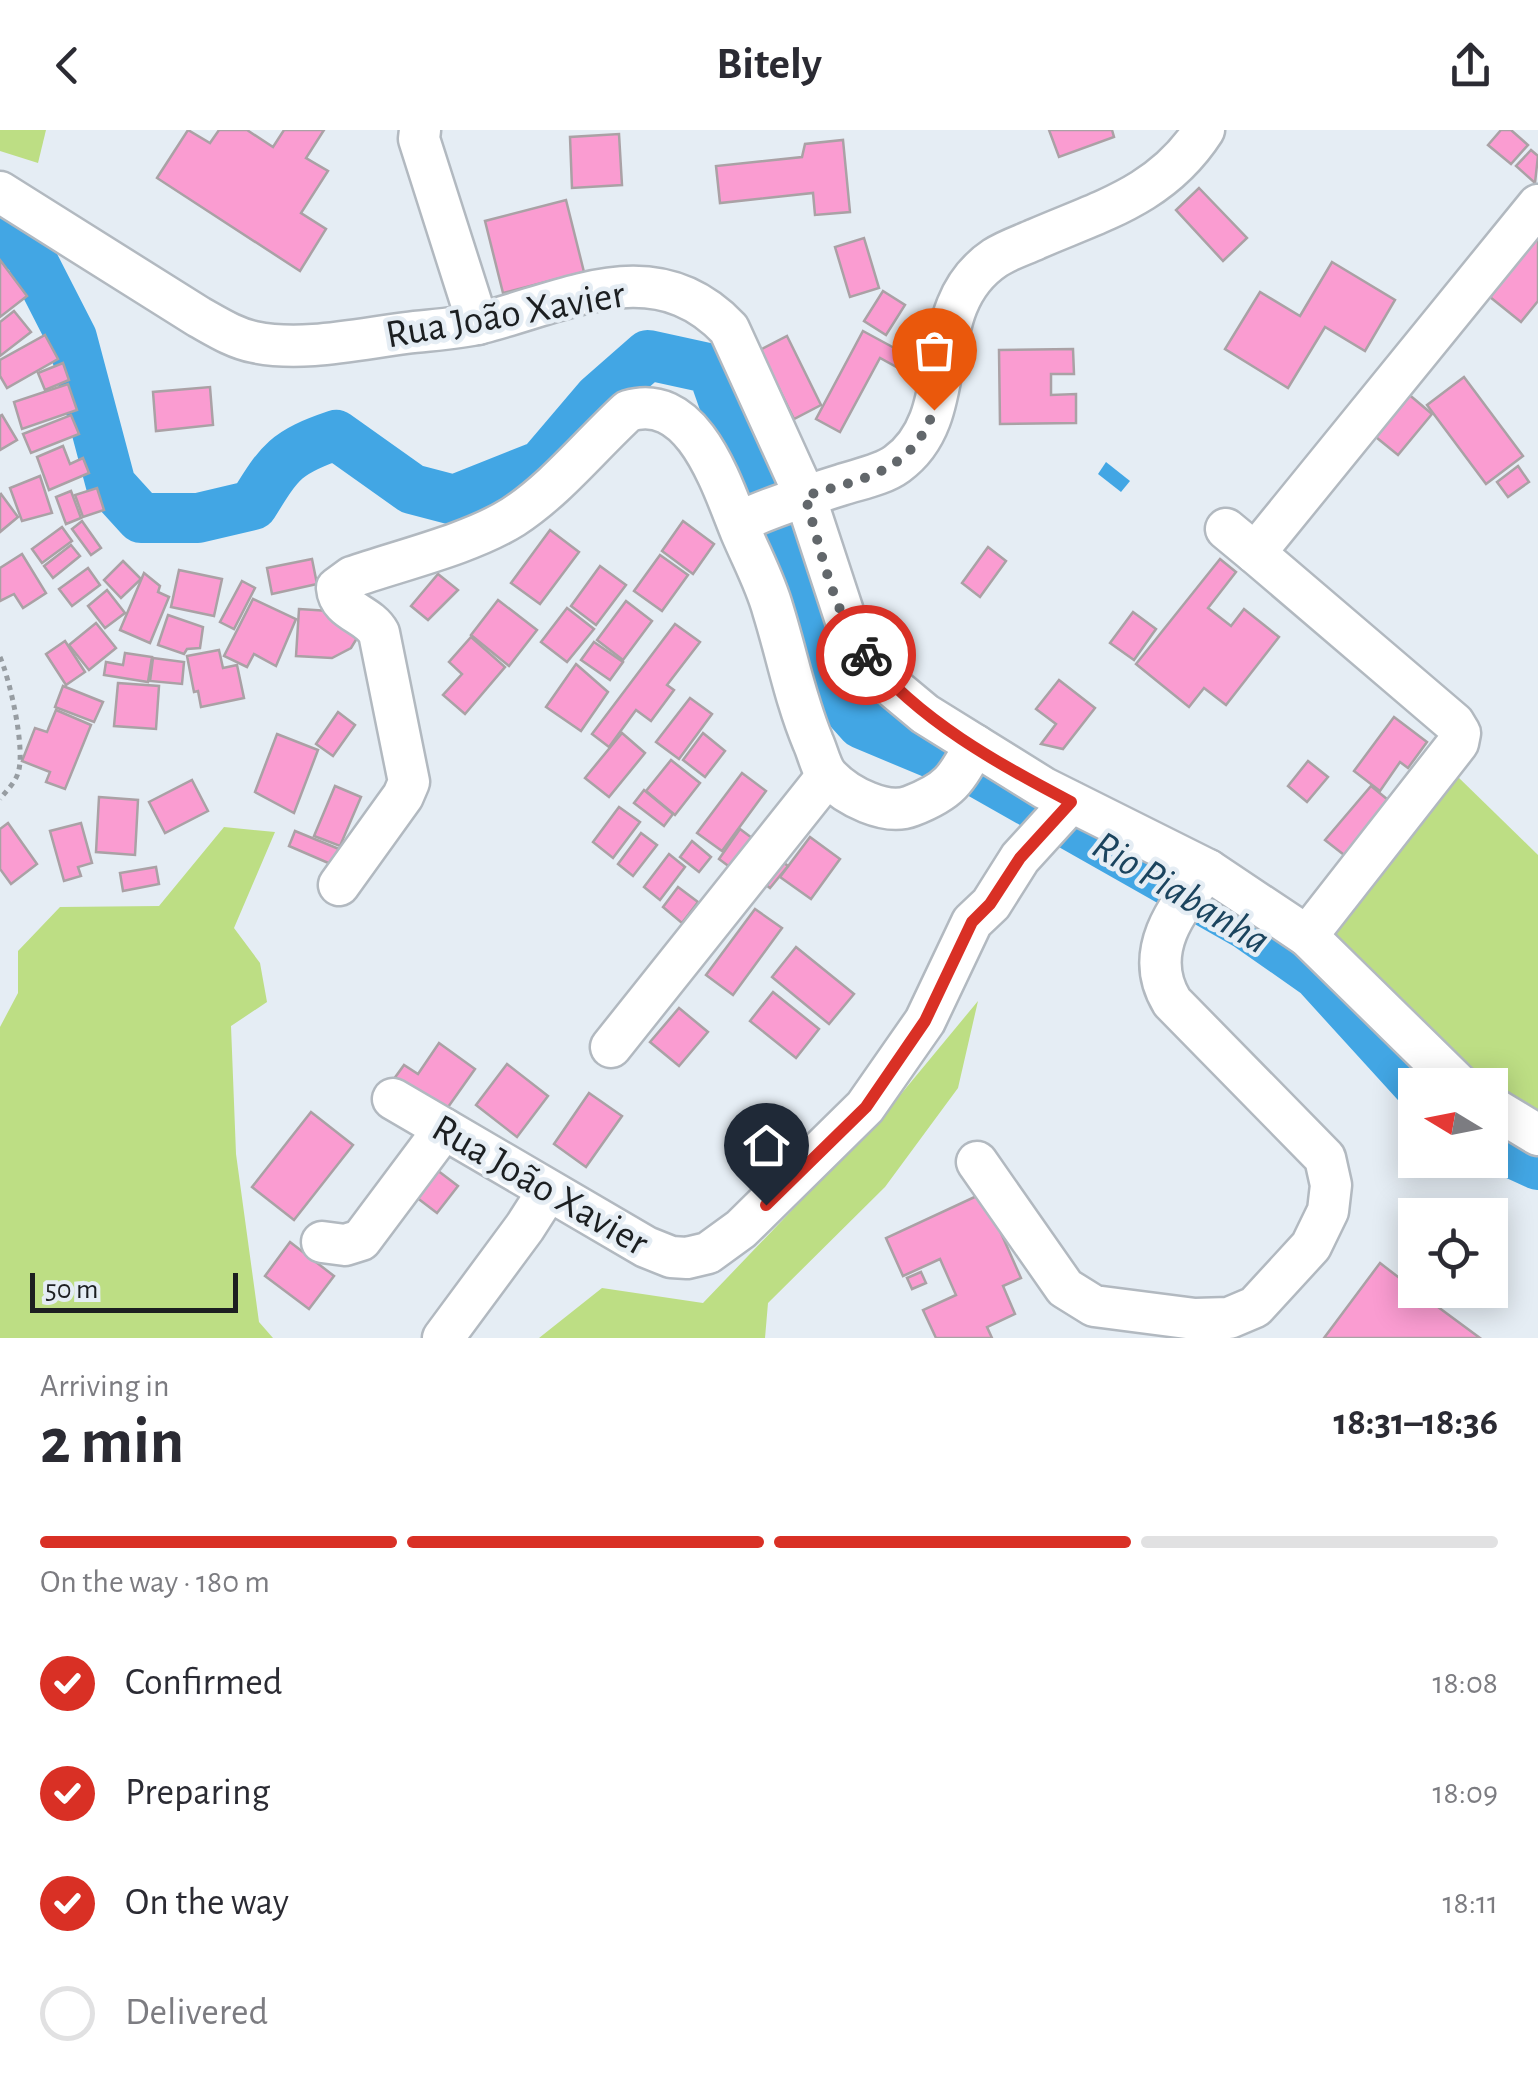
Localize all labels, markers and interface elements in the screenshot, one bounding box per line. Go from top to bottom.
icon: back [40,38,95,93]
icon: share [1443,38,1498,93]
text: Bitely [716,42,822,87]
street label: Rua João Xavier [383,274,628,356]
pin [892,308,977,411]
icon: bag [907,323,962,378]
courier [816,605,916,705]
icon: bike [839,628,894,683]
water label: Rio Piabanha [1085,824,1277,962]
north arrow [1398,1068,1508,1178]
map controls [1398,1068,1508,1308]
pin [724,1103,809,1206]
street label: Rua João Xavier [425,1108,655,1264]
icon: home [739,1118,794,1173]
button: locate [1398,1198,1508,1308]
scale bar [30,1268,238,1312]
text: 50 m [45,1276,99,1304]
text: Arriving in [40,1370,169,1402]
text: 18:31–18:36 [1333,1404,1498,1442]
text: 2 min [40,1410,184,1475]
text: On the way · 180 m [40,1566,270,1598]
icon: check [40,1656,95,1711]
text: Confirmed [125,1664,282,1702]
text: 18:08 [1432,1667,1498,1699]
icon: check [40,1766,95,1821]
text: Preparing [125,1774,270,1812]
text: 18:09 [1433,1777,1498,1809]
icon: check [40,1876,95,1931]
text: On the way [125,1884,289,1922]
text: 18:11 [1442,1887,1498,1919]
text: Delivered [125,1994,268,2032]

